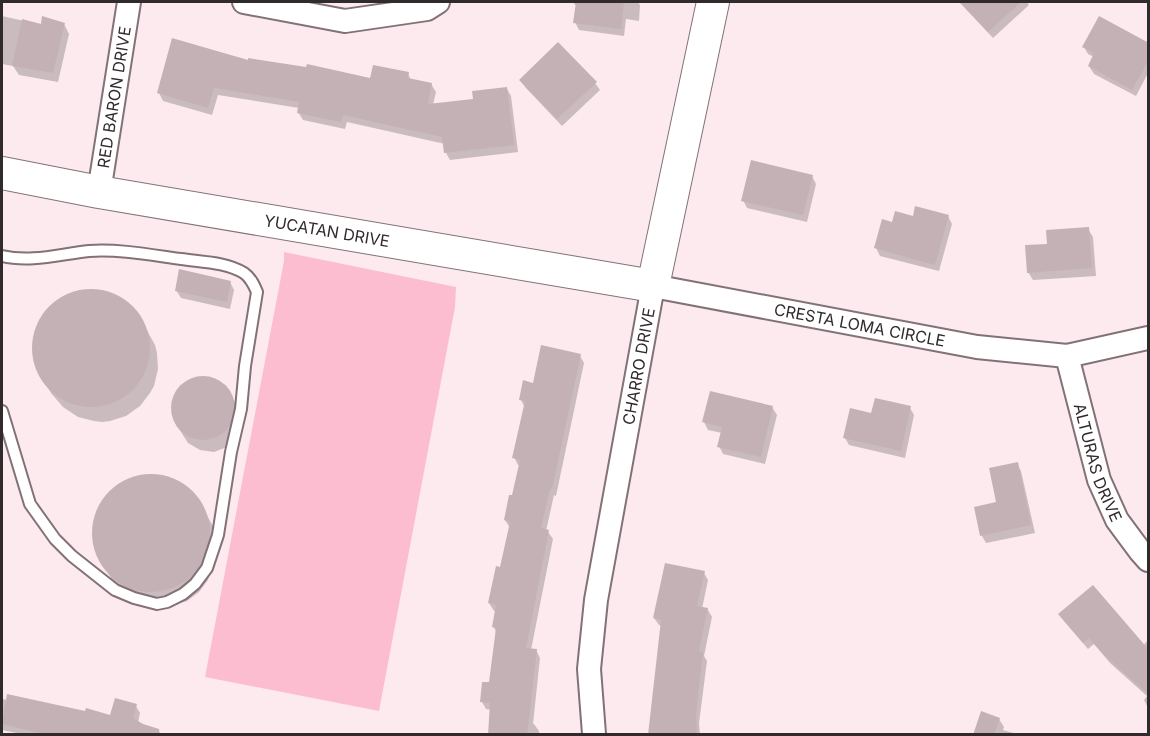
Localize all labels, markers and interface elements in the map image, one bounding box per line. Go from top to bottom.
street label: RED BARON DRIVE [93,25,135,170]
street label: YUCATAN DRIVE [263,210,391,251]
street label: CRESTA LOMA CIRCLE [772,299,947,351]
street label: CHARRO DRIVE [618,306,659,427]
street label: ALTURAS DRIVE [1070,401,1127,525]

